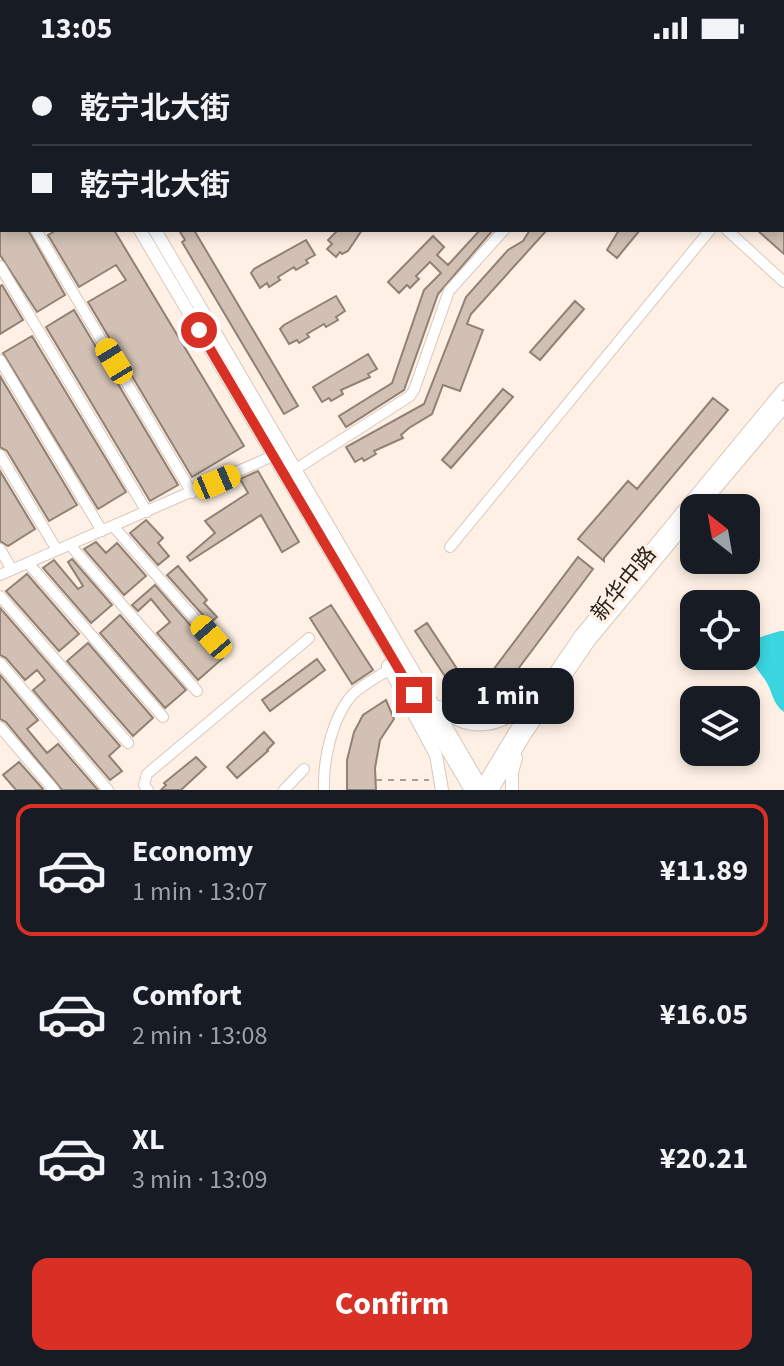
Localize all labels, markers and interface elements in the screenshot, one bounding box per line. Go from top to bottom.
text: 13:05 [40,7,112,50]
text: 乾宁北大街 [80,87,230,130]
text: 乾宁北大街 [80,164,230,207]
route start [181,312,217,348]
car [91,334,137,388]
car [190,462,244,502]
north arrow [680,494,760,574]
map controls [680,494,760,766]
street label: 新华中路 [584,539,664,628]
button: locate [680,590,760,670]
car [186,611,236,663]
callout: 1 min [442,667,574,723]
route end [396,677,432,713]
text: 1 min [476,677,540,714]
button: layers [680,686,760,766]
text: Economy [132,830,253,873]
icon: car [36,834,108,906]
text: ¥11.89 [660,849,748,892]
text: 1 min · 13:07 [132,873,267,910]
text: Comfort [132,974,242,1017]
icon: car [36,978,108,1050]
text: ¥16.05 [660,993,748,1036]
text: 2 min · 13:08 [132,1017,267,1054]
text: XL [132,1118,165,1161]
icon: car [36,1122,108,1194]
text: ¥20.21 [660,1137,748,1180]
text: 3 min · 13:09 [132,1161,267,1198]
button: Confirm [32,1258,752,1350]

